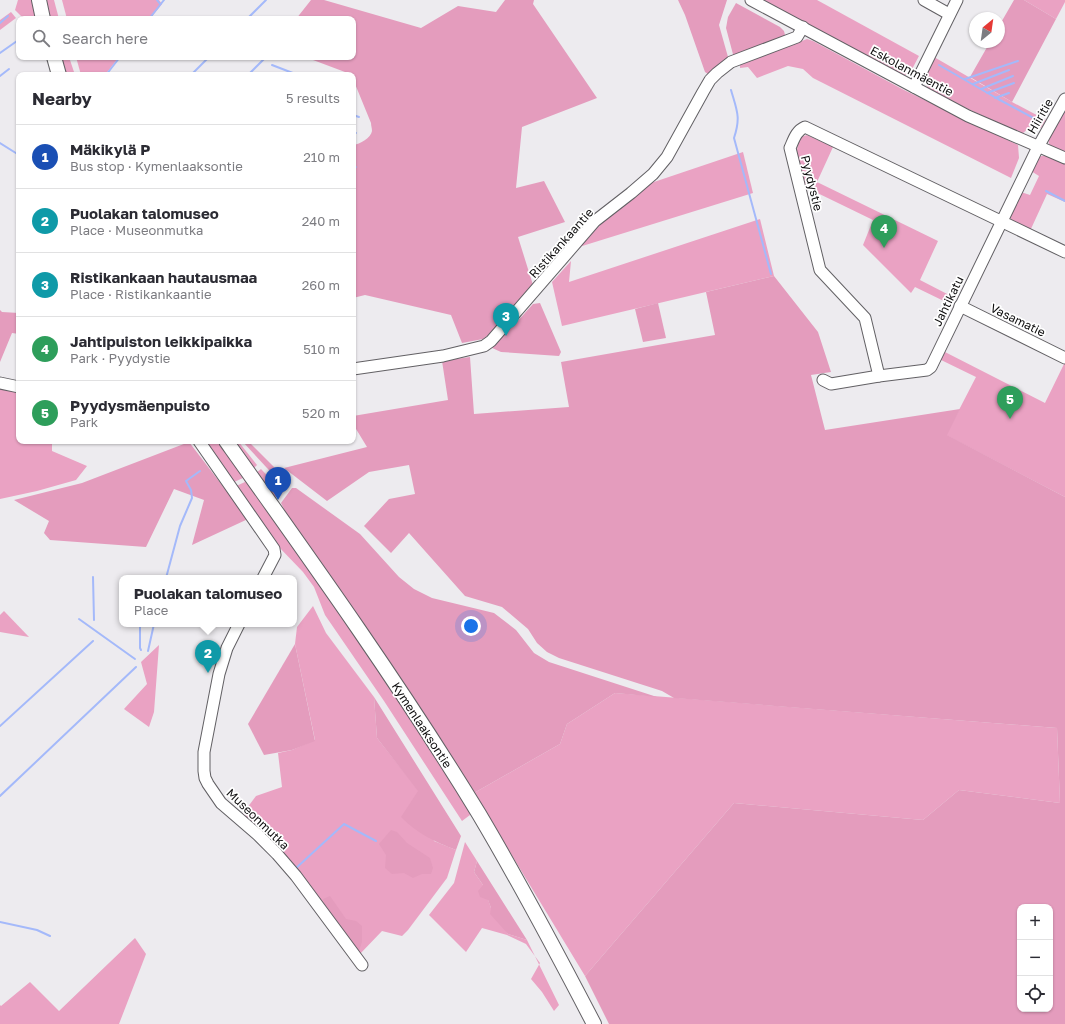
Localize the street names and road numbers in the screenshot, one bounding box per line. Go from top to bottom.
street label: Eskolanmäentie [868,43,956,99]
street label: Hiiritie [1024,96,1056,136]
street label: Pyydystie [798,153,826,213]
street label: Ristikankaantie [526,205,596,281]
street label: Jahtikatu [929,273,967,329]
street label: Vasamatie [988,300,1048,340]
street label: Kymenlaaksontie [389,679,455,771]
street label: Museonmutka [223,785,293,853]

